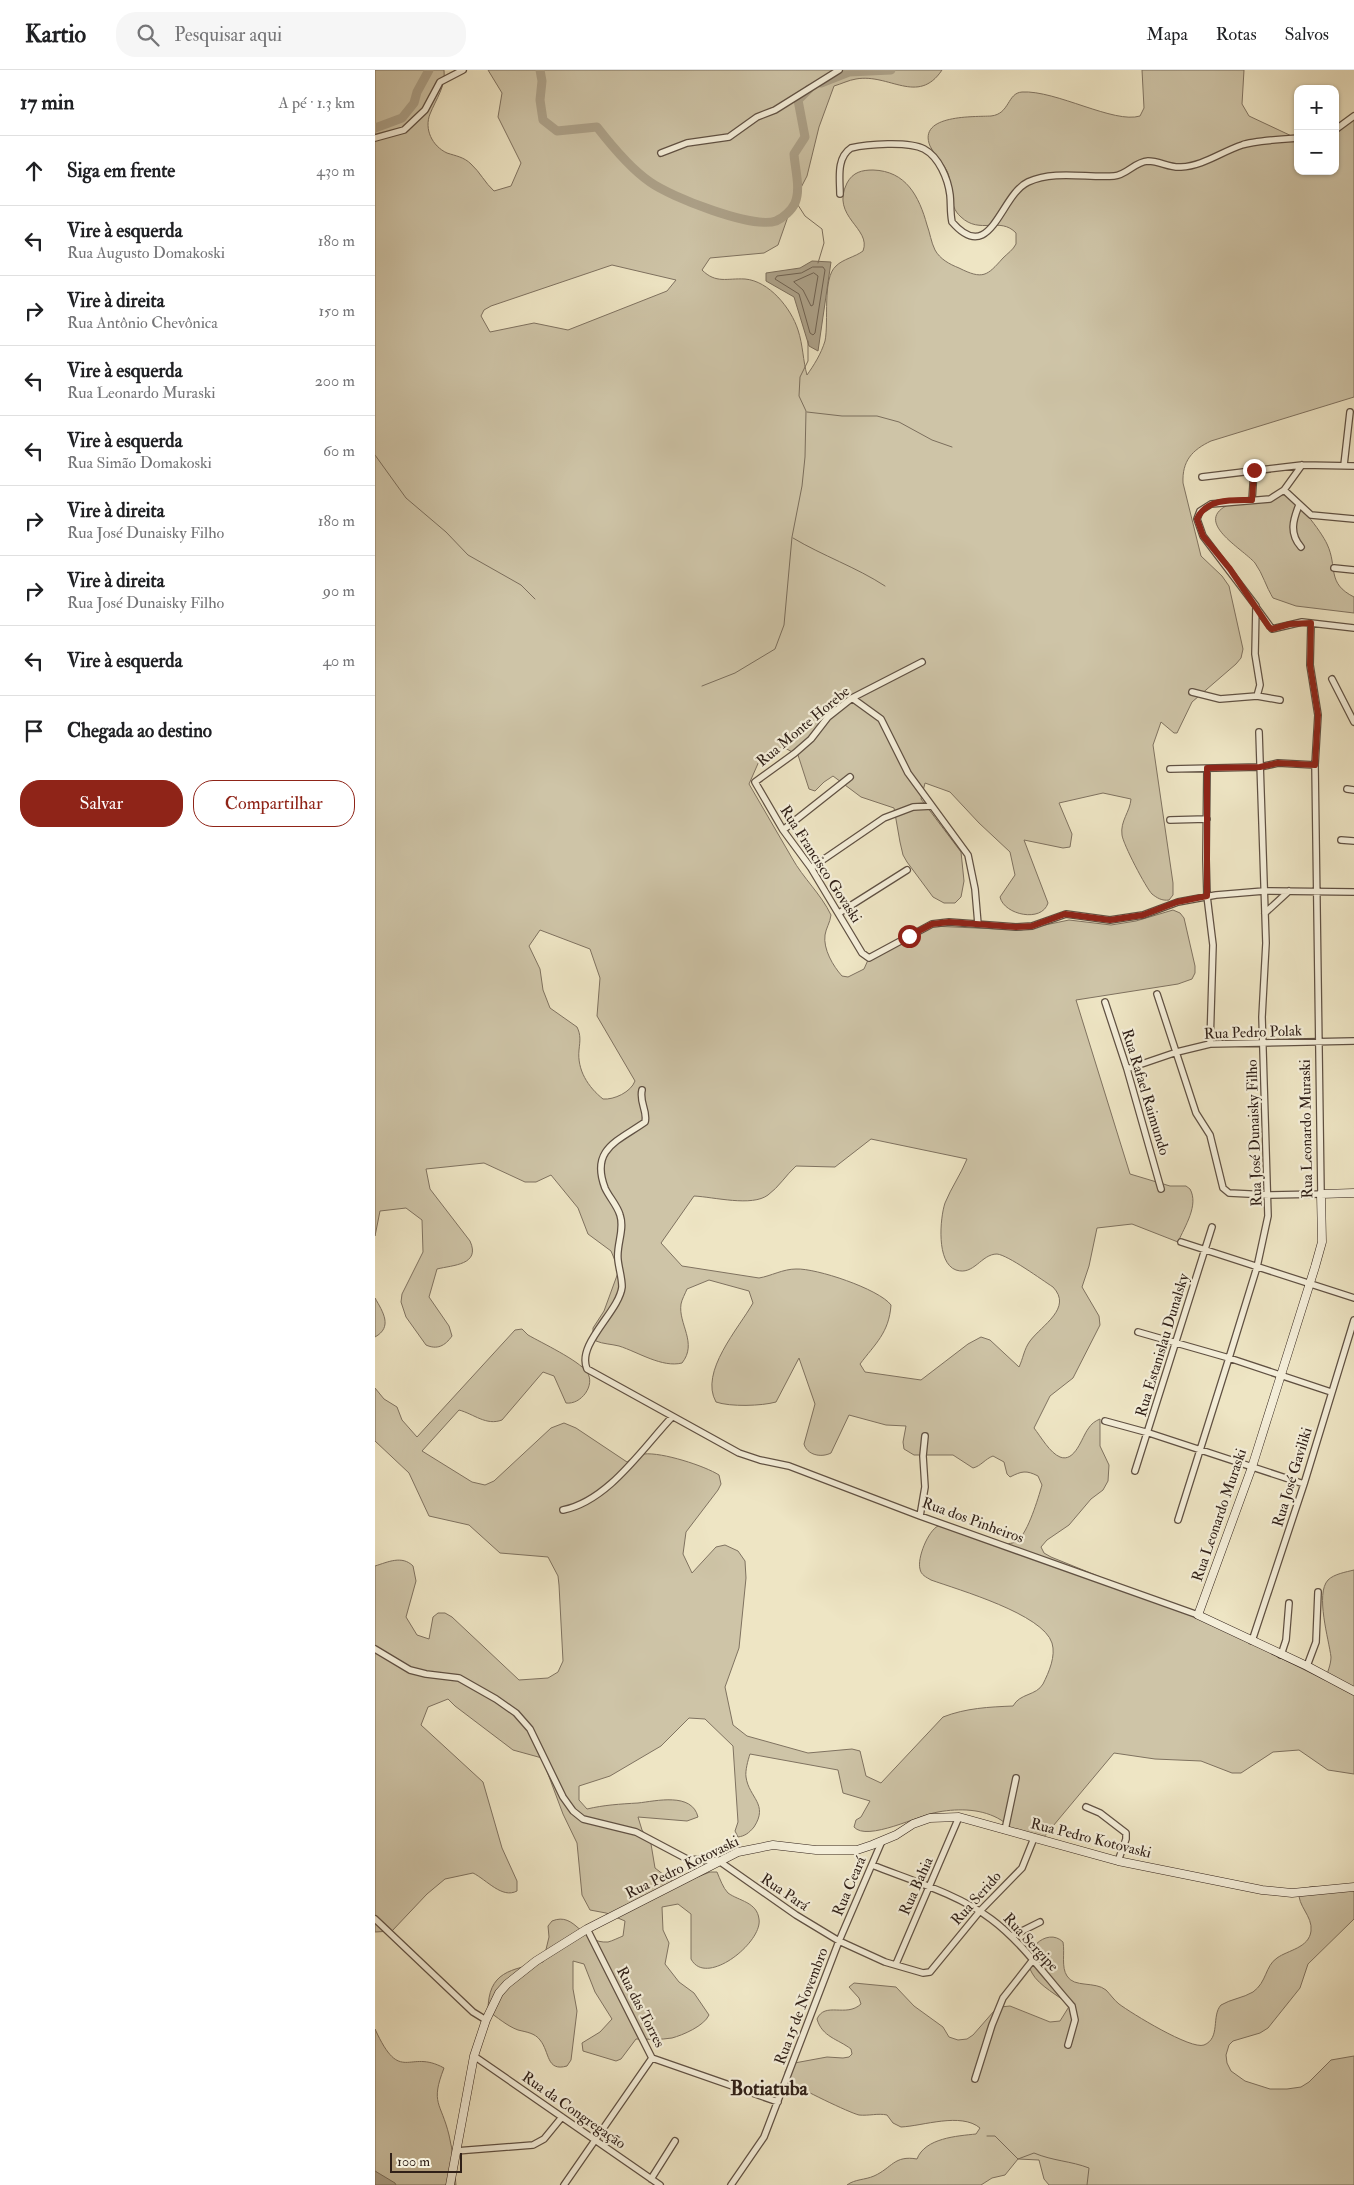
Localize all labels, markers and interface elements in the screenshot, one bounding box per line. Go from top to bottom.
search box [116,12,466,57]
text: Kartio [25,19,86,50]
icon: search [134,21,162,49]
text: Pesquisar aqui [174,23,282,47]
text: Mapa [1147,23,1188,46]
text: Rotas [1216,23,1257,46]
text: Salvos [1285,23,1329,46]
map controls [1294,85,1339,175]
button: + [1294,85,1339,130]
text: 17 min [20,89,74,116]
text: A pé · 1.3 km [278,93,355,113]
button: − [1294,130,1339,175]
icon: ahead [20,157,48,185]
text: Siga em frente [67,159,175,183]
text: 430 m [316,161,355,181]
text: Vire à esquerda [67,219,182,243]
icon: left [20,227,48,255]
text: 180 m [318,231,355,251]
text: Rua Augusto Domakoski [67,243,225,263]
text: Vire à direita [67,289,164,313]
icon: right [20,297,48,325]
text: 150 m [318,301,355,321]
text: Rua Antônio Chevônica [67,313,218,333]
text: Vire à esquerda [67,359,182,383]
icon: left [20,367,48,395]
text: 200 m [315,371,355,391]
text: Rua Leonardo Muraski [67,383,216,403]
text: Vire à esquerda [67,429,182,453]
icon: left [20,437,48,465]
text: 60 m [323,441,355,461]
text: Rua Simão Domakoski [67,453,212,473]
route end [1243,459,1266,482]
text: Vire à direita [67,499,164,523]
icon: right [20,507,48,535]
text: 180 m [318,511,355,531]
text: Rua José Dunaisky Filho [67,523,224,543]
text: Vire à direita [67,569,164,593]
icon: right [20,577,48,605]
text: 90 m [323,581,355,601]
text: Rua José Dunaisky Filho [67,593,224,613]
icon: left [20,647,48,675]
text: Vire à esquerda [67,649,182,673]
text: 40 m [322,651,355,671]
street label: Rua Monte Horebe [753,682,854,771]
icon: arrive [20,717,48,745]
text: Chegada ao destino [67,719,212,743]
button: Salvar [20,780,183,827]
button: Compartilhar [193,780,355,827]
street label: Rua Francisco Govaski [775,802,866,927]
route start [898,925,921,948]
street label: Rua Pedro Polak [1204,1021,1302,1044]
street label: Rua Rafael Raimundo [1117,1027,1174,1158]
street label: Rua José Dunaisky Filho [1242,1059,1268,1207]
street label: Rua Leonardo Muraski [1296,1059,1317,1199]
street label: Rua Estanislau Dunalsky [1132,1271,1193,1419]
street label: Rua José Gaviliki [1268,1425,1318,1530]
street label: Rua Leonardo Muraski [1188,1446,1251,1584]
street label: Rua dos Pinheiros [919,1493,1026,1548]
street label: Rua Pedro Kotovaski [1028,1814,1153,1863]
street label: Rua Pedro Kotovaski [622,1832,742,1903]
street label: Rua Ceará [828,1853,871,1919]
street label: Rua Bahia [895,1853,938,1918]
street label: Rua Serido [947,1867,1006,1929]
street label: Rua Pará [757,1869,813,1916]
street label: Rua Sergipe [998,1909,1062,1976]
street label: Rua 15 de Novembro [770,1945,833,2067]
street label: Rua das Torres [612,1963,669,2051]
street label: Rua da Congregação [518,2067,629,2153]
district label: Botiatuba [730,2076,809,2101]
scale bar [390,2150,463,2173]
text: 100 m [397,2153,430,2170]

